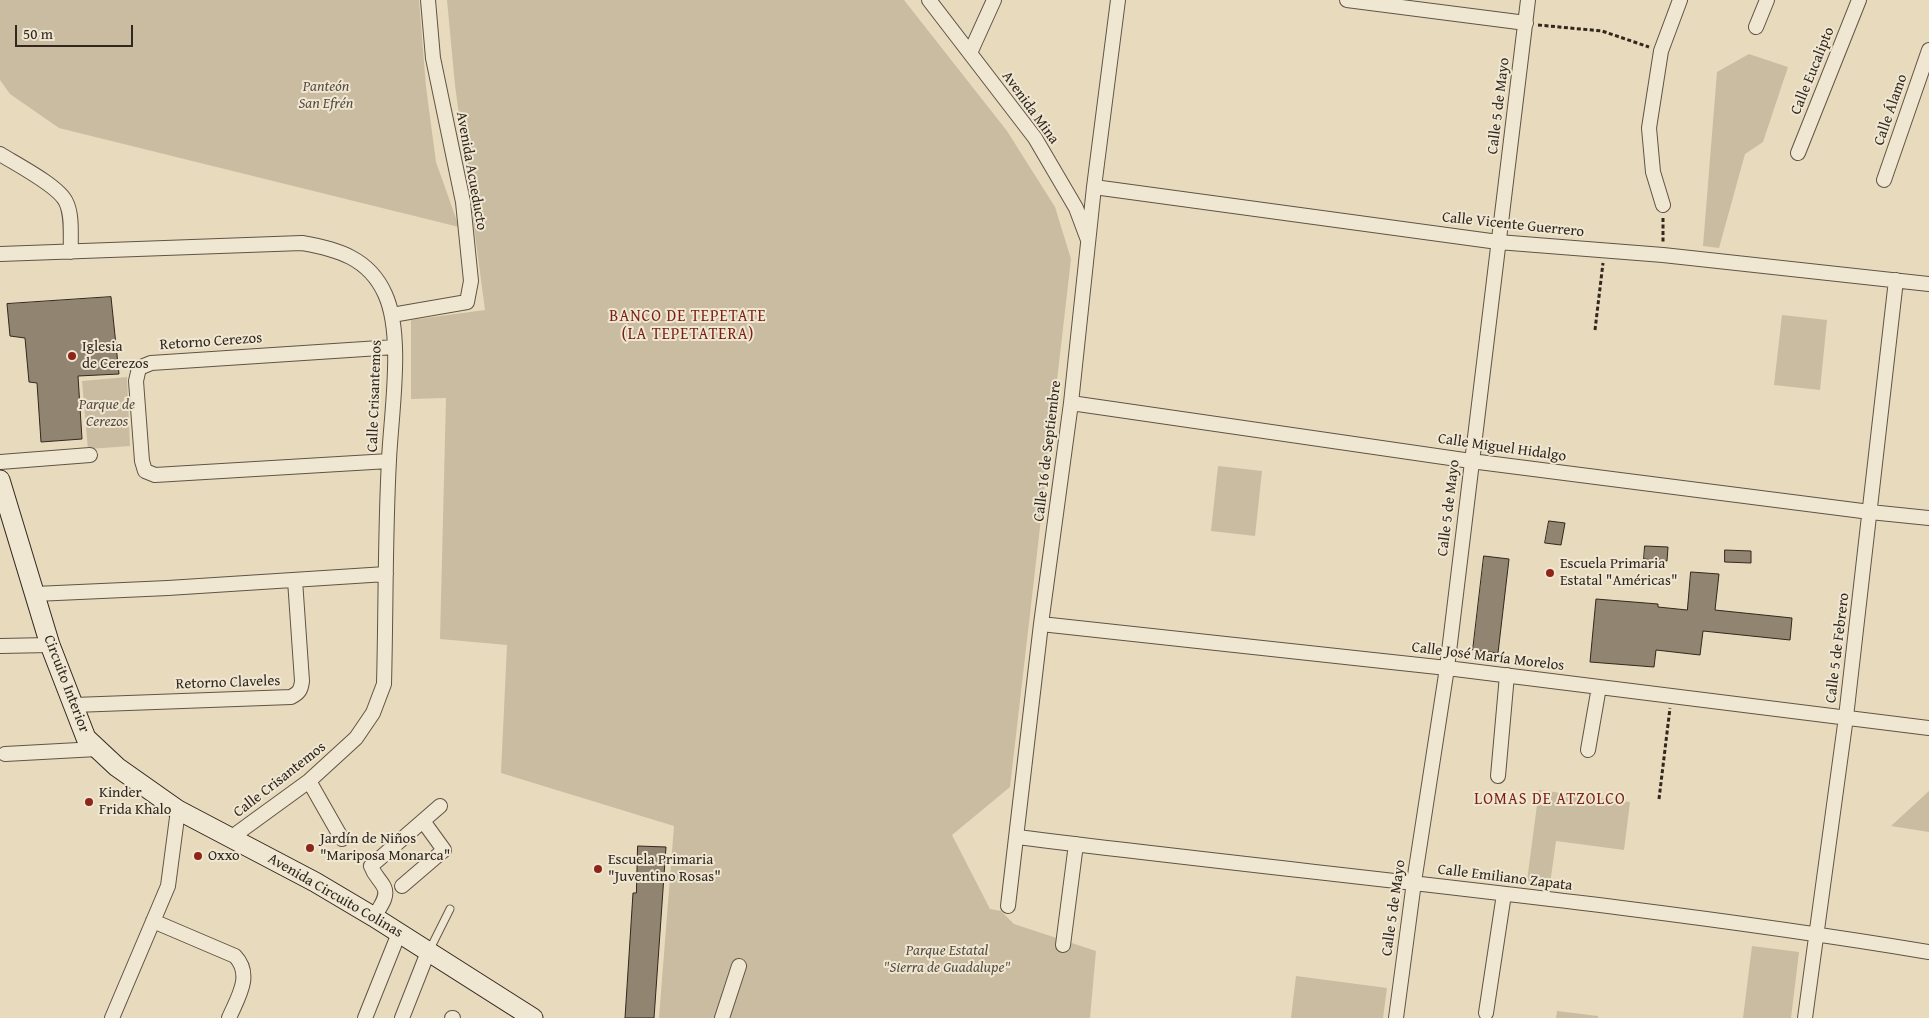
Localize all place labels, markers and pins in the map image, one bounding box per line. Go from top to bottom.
place label: Iglesia de Cerezos [82,338,149,373]
marker: Iglesia de Cerezos [66,350,78,362]
place label: Escuela Primaria Estatal "Américas" [1560,555,1677,590]
marker: Escuela Primaria Estatal "Américas" [1544,567,1556,579]
place label: Kinder Frida Khalo [99,784,171,819]
marker: Kinder Frida Khalo [83,796,95,808]
place label: Jardín de Niños "Mariposa Monarca" [320,830,450,865]
marker: Jardín de Niños "Mariposa Monarca" [304,842,316,854]
place label: Oxxo [208,847,240,865]
marker: Oxxo [192,850,204,862]
place label: Escuela Primaria "Juventino Rosas" [608,851,721,886]
marker: Escuela Primaria "Juventino Rosas" [592,863,604,875]

